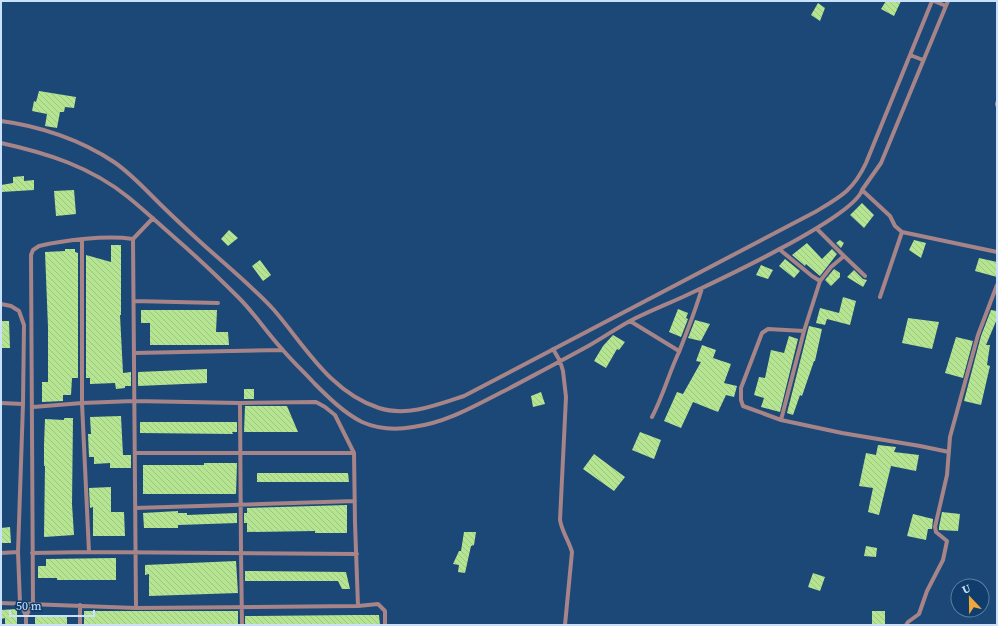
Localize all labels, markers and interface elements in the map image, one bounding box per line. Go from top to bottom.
north arrow [950,578,990,618]
text: U [960,581,973,598]
scale bar [10,592,94,618]
text: 50 m [16,598,42,614]

